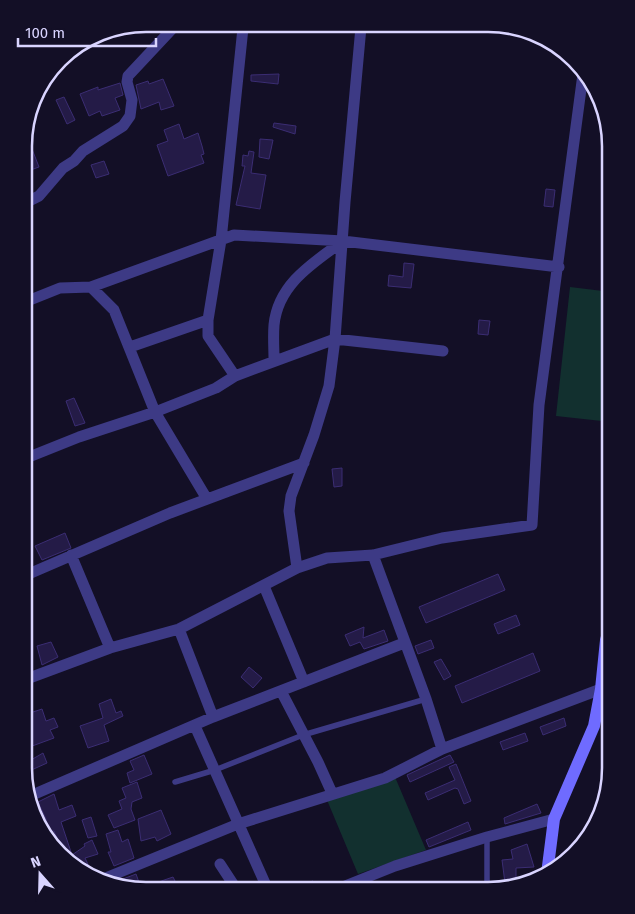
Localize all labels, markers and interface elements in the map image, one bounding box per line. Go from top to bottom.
scale bar [18,15,155,47]
text: 100 m [25,24,65,42]
north arrow [15,849,65,899]
text: N [28,853,43,872]

